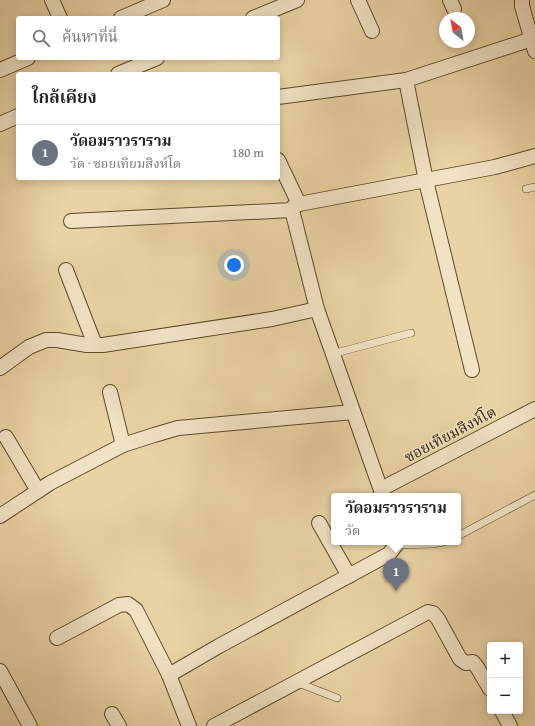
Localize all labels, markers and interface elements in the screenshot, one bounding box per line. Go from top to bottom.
north arrow [439,12,475,48]
search box [16,16,280,60]
text: ค้นหาที่นี่ [62,26,118,47]
icon: search [30,27,52,49]
text: ใกล้เคียง [32,84,97,109]
text: วัดอมราวราราม [70,130,172,151]
text: 1 [42,143,48,162]
text: 180 m [232,143,264,162]
text: วัด · ซอยเทียมสิงห์โต [70,154,181,173]
your location [224,255,244,275]
street label: ซอยเทียมสิงห์โต [400,401,500,467]
popup [331,493,461,545]
text: วัดอมราวราราม [345,497,447,518]
text: วัด [345,521,360,540]
pin: 1 [383,558,409,591]
map controls [487,642,523,714]
button: + [487,642,523,678]
button: − [487,678,523,714]

